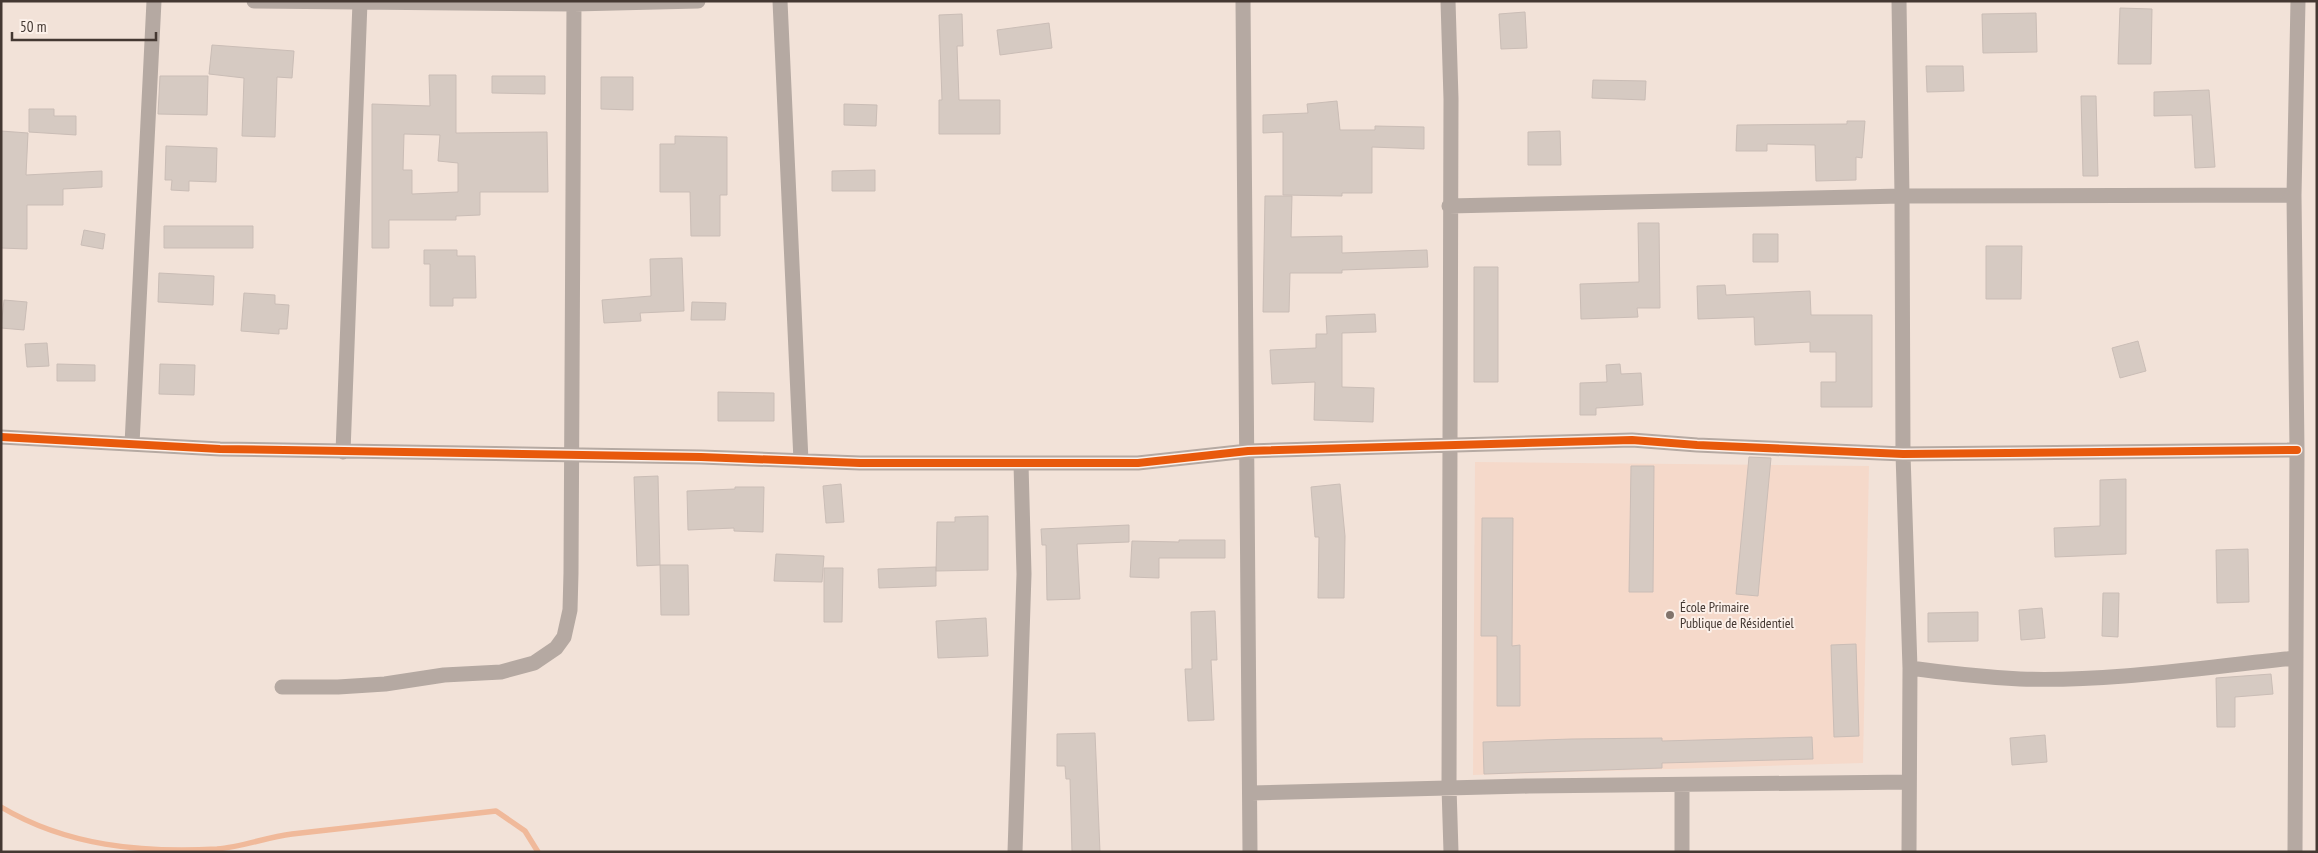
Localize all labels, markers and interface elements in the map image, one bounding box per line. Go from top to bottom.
scale bar [12,10,156,42]
text: 50 m [20,17,46,36]
place label: École Primaire Publique de Résidentiel [1680,598,1794,632]
marker: École Primaire Publique de Résidentiel [1664,609,1676,621]

